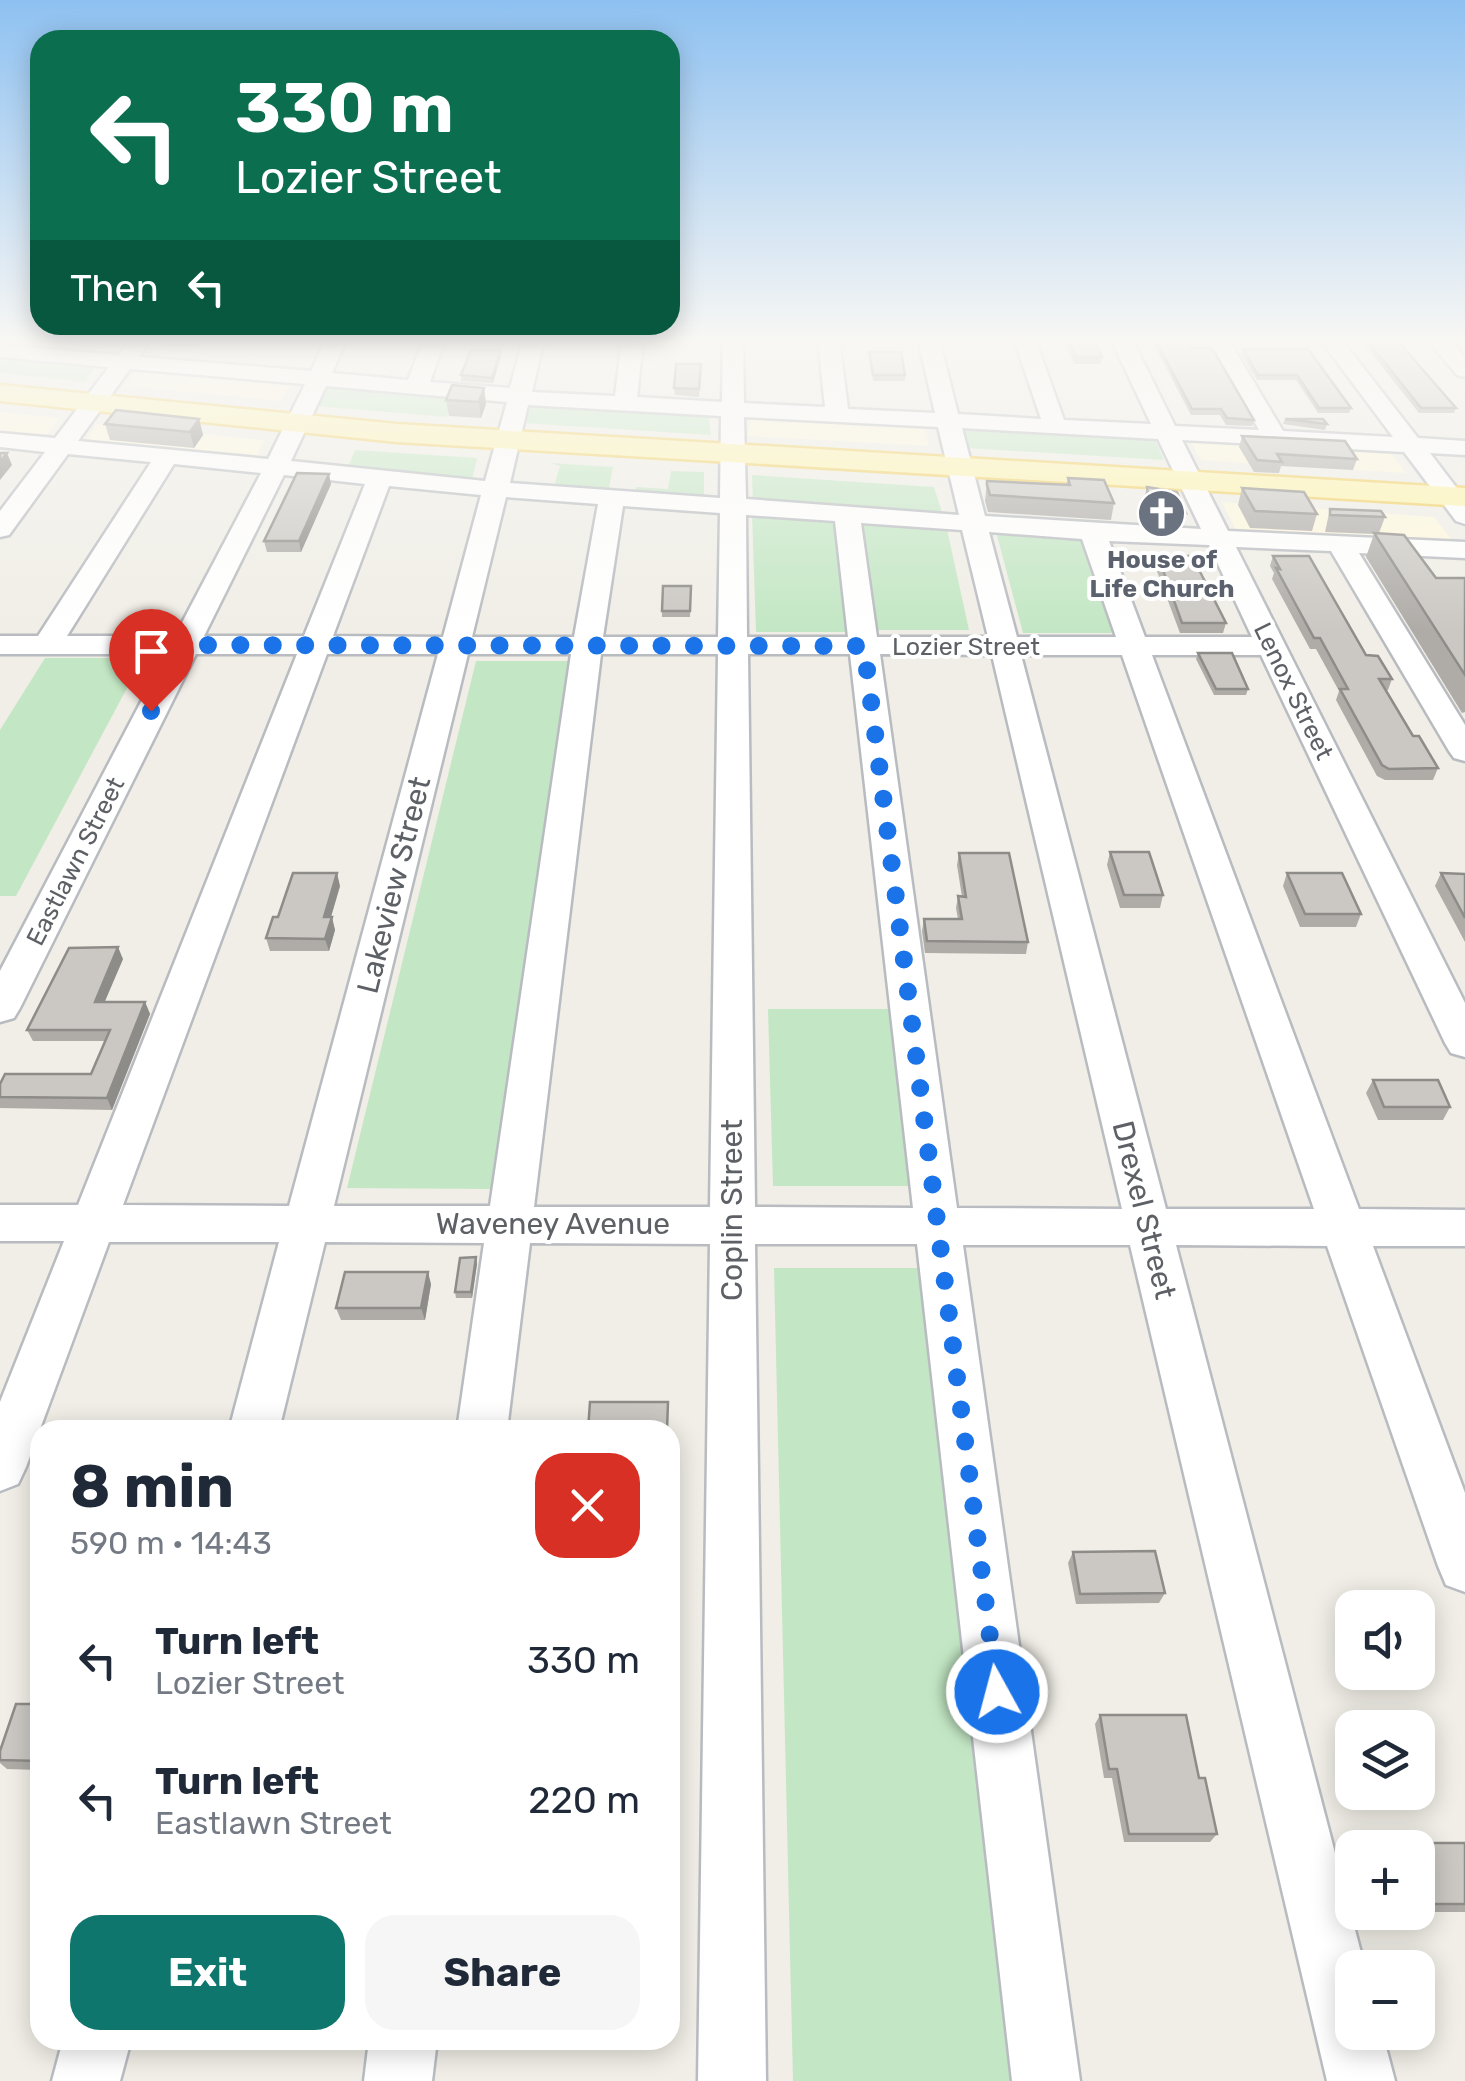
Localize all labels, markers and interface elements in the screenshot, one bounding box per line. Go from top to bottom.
text: 330 m [235,67,454,150]
icon: left [70,70,200,200]
text: Lozier Street [235,151,502,204]
icon: left [179,260,234,315]
text: Then [70,265,159,311]
church icon: House of Life Church [1136,487,1188,539]
place label: House of Life Church [1089,545,1235,603]
pin [109,609,194,712]
street label: Lenox Street [1248,618,1339,765]
icon: arrive [124,624,179,679]
street label: Lozier Street [892,632,1040,661]
street label: Eastlawn Street [21,772,130,950]
street label: Lakeview Street [350,773,438,997]
street label: Drexel Street [1104,1117,1184,1303]
street label: Coplin Street [714,1119,750,1301]
street label: Waveney Avenue [436,1206,670,1242]
text: 8 min [70,1451,234,1522]
button: close [535,1453,640,1558]
text: 590 m · 14:43 [70,1524,272,1562]
map controls [1335,1590,1435,2050]
button: sound [1335,1590,1435,1690]
text: Turn left [155,1618,319,1664]
icon: left [70,1633,125,1688]
text: 330 m [527,1637,640,1683]
position arrow [945,1640,1049,1744]
text: Lozier Street [155,1664,345,1702]
button: layers [1335,1710,1435,1810]
text: Turn left [155,1758,319,1804]
icon: left [70,1773,125,1828]
text: 220 m [528,1777,640,1823]
text: Eastlawn Street [155,1804,392,1842]
button: + [1335,1830,1435,1930]
button: Exit [70,1915,345,2030]
button: Share [365,1915,640,2030]
button: − [1335,1950,1435,2050]

